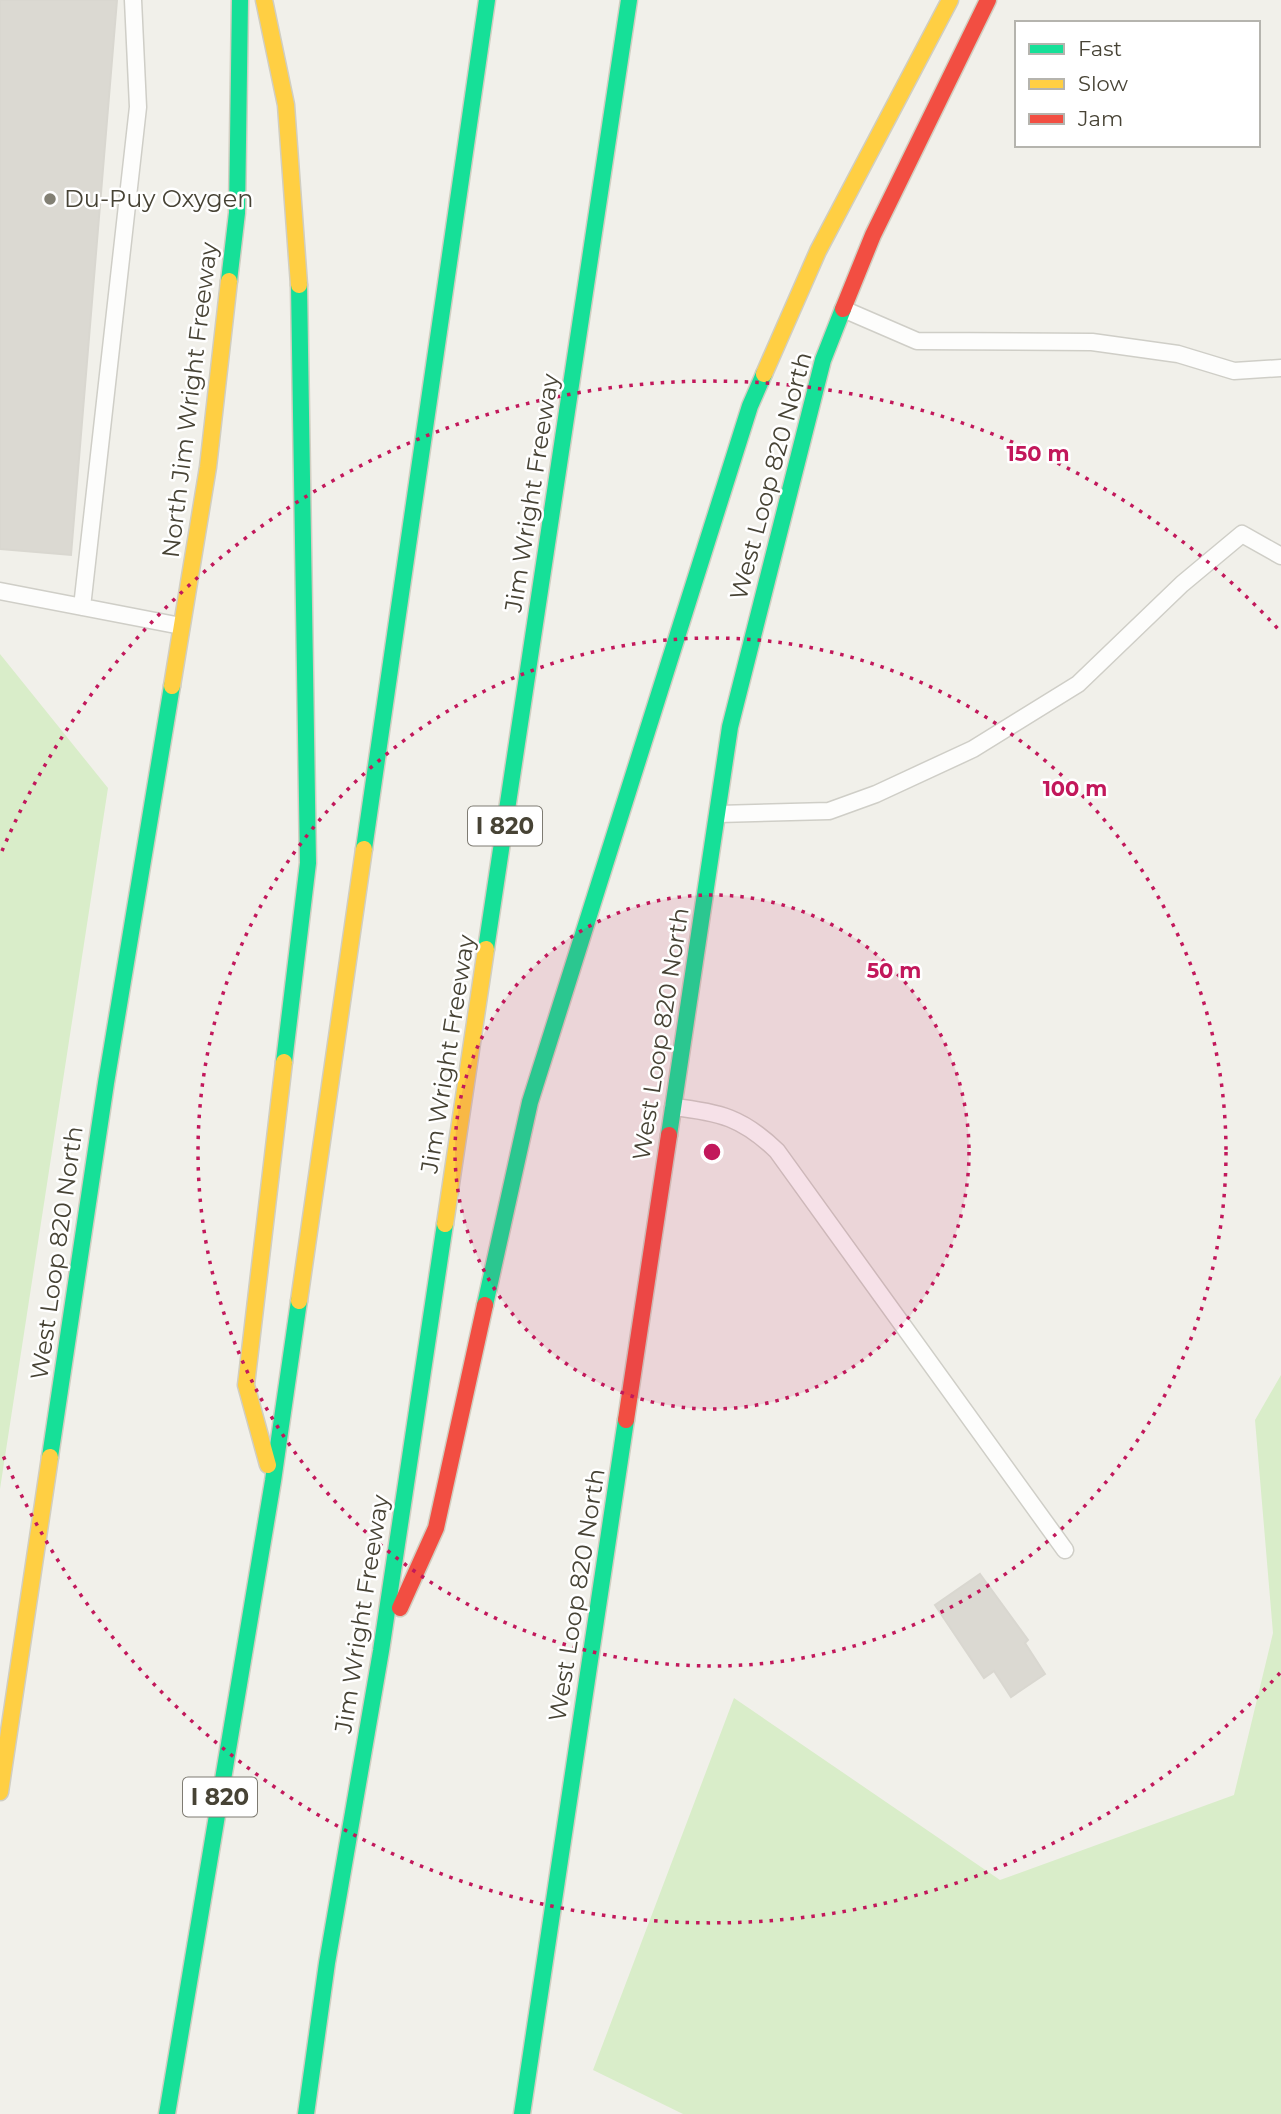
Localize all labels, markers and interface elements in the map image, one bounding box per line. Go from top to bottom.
legend [1015,21,1260,147]
text: Fast [1078,36,1122,61]
text: Slow [1078,71,1128,96]
text: Jam [1077,106,1123,131]
place label: Du-Puy Oxygen [64,184,254,213]
marker: Du-Puy Oxygen [42,191,58,207]
street label: North Jim Wright Freeway [156,240,223,559]
street label: West Loop 820 North [723,349,818,603]
street label: Jim Wright Freeway [498,372,565,615]
text: 150 m [1007,441,1069,466]
text: 100 m [1043,776,1107,801]
road number: I 820 [468,806,542,846]
street label: West Loop 820 North [626,905,695,1163]
street label: Jim Wright Freeway [414,933,481,1176]
text: 50 m [867,958,921,983]
street label: West Loop 820 North [24,1124,89,1382]
centre of rings [700,1140,724,1164]
street label: West Loop 820 North [542,1466,611,1724]
street label: Jim Wright Freeway [328,1493,395,1736]
road number: I 820 [183,1778,257,1816]

